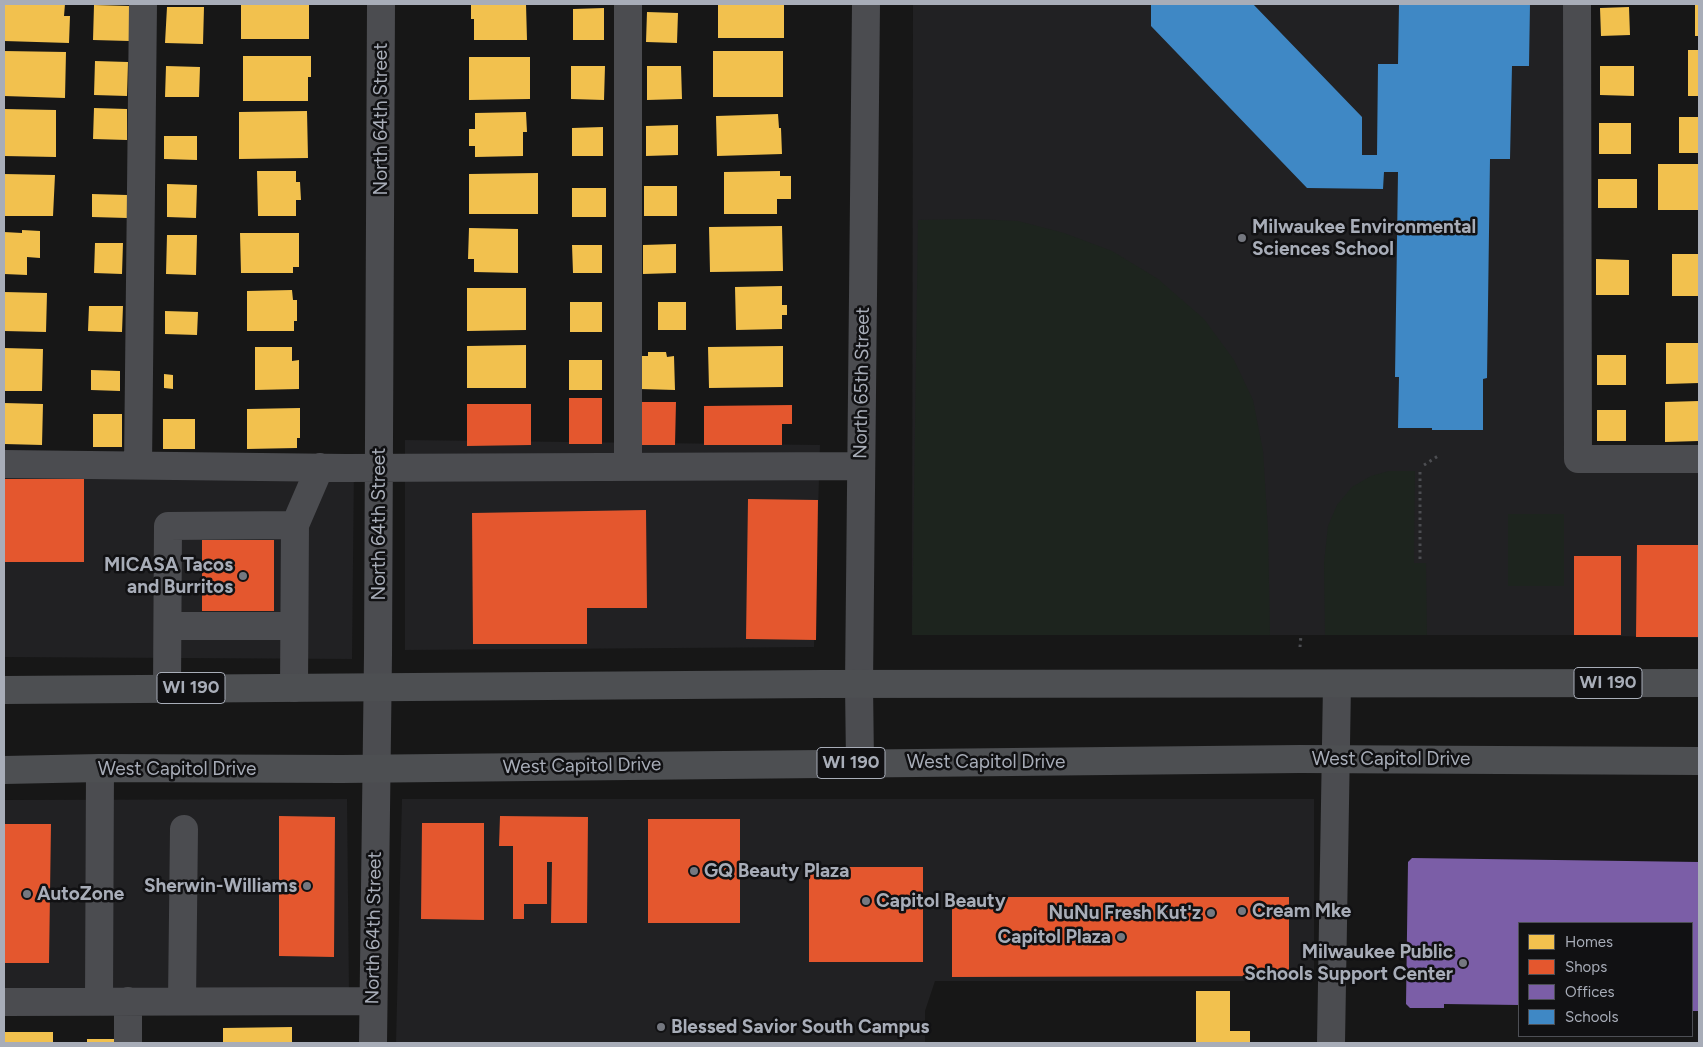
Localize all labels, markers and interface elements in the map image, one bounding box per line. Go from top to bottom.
street label: North 64th Street [370,43,392,195]
place label: Milwaukee Environmental Sciences School [1252,216,1476,260]
marker: Milwaukee Environmental Sciences School [1236,232,1248,244]
street label: North 65th Street [849,307,875,459]
street label: North 64th Street [368,448,390,600]
place label: MICASA Tacos and Burritos [104,554,233,598]
marker: MICASA Tacos and Burritos [237,570,249,582]
road number: WI 190 [1574,668,1642,698]
road number: WI 190 [157,672,225,704]
road number: WI 190 [817,748,885,778]
street label: West Capitol Drive [1312,748,1470,770]
street label: West Capitol Drive [907,751,1065,773]
street label: West Capitol Drive [503,753,661,779]
street label: West Capitol Drive [98,758,256,780]
street label: North 64th Street [361,851,387,1005]
place label: GQ Beauty Plaza [704,860,849,882]
marker: GQ Beauty Plaza [688,865,700,877]
place label: Sherwin-Williams [144,875,297,897]
marker: Sherwin-Williams [301,880,313,892]
place label: AutoZone [37,883,124,905]
marker: AutoZone [21,888,33,900]
place label: Capitol Beauty [876,890,1006,912]
marker: Capitol Beauty [860,895,872,907]
place label: Cream Mke [1252,900,1351,922]
place label: NuNu Fresh Kut'z [1049,902,1201,924]
marker: Cream Mke [1236,905,1248,917]
marker: NuNu Fresh Kut'z [1205,907,1217,919]
legend [1518,922,1693,1037]
place label: Capitol Plaza [998,926,1111,948]
marker: Capitol Plaza [1115,931,1127,943]
text: Homes [1565,933,1613,951]
place label: Milwaukee Public Schools Support Center [1244,941,1453,985]
marker: Milwaukee Public Schools Support Center [1457,957,1469,969]
text: Shops [1565,958,1607,976]
text: Offices [1565,983,1615,1001]
text: Schools [1565,1008,1618,1026]
place label: Blessed Savior South Campus [671,1016,929,1038]
marker: Blessed Savior South Campus [655,1021,667,1033]

